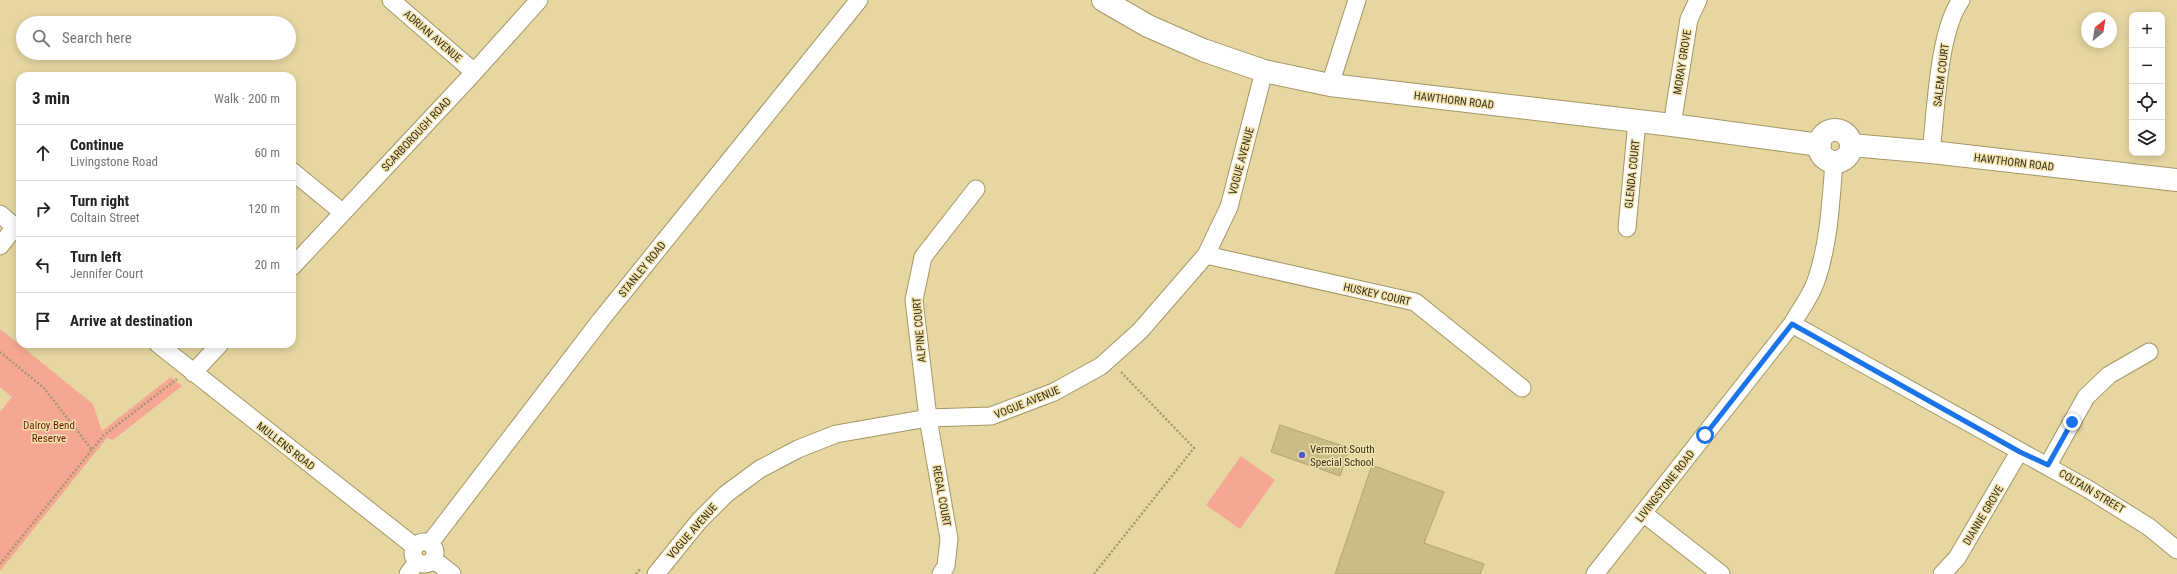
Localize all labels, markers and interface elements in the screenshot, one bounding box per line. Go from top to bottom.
street label: ADRIAN AVENUE [401,8,465,66]
north arrow [2081,12,2117,48]
map controls [2129,12,2165,156]
button: + [2129,12,2165,48]
search box [16,16,296,60]
icon: search [30,27,52,49]
street label: MORAY GROVE [1671,28,1694,95]
text: Search here [62,29,132,47]
street label: SALEM COURT [1931,42,1952,107]
button: − [2129,48,2165,84]
button: locate [2129,84,2165,120]
text: 3 min [32,88,70,108]
street label: HAWTHORN ROAD [1413,89,1495,112]
text: Walk · 200 m [214,91,280,106]
street label: SCARBOROUGH ROAD [379,95,454,174]
button: layers [2129,120,2165,156]
street label: VOGUE AVENUE [1226,125,1257,196]
text: Continue [70,136,124,154]
street label: GLENDA COURT [1622,139,1643,209]
icon: ahead [32,142,54,164]
text: 60 m [254,145,280,160]
street label: HAWTHORN ROAD [1973,151,2055,174]
text: Livingstone Road [70,154,158,169]
text: Turn right [70,192,129,210]
icon: right [32,198,54,220]
text: 120 m [248,201,280,216]
text: Coltain Street [70,210,140,225]
street label: STANLEY ROAD [616,239,669,300]
text: Turn left [70,248,121,266]
icon: left [32,254,54,276]
text: 20 m [254,257,280,272]
text: Jennifer Court [70,266,143,281]
street label: HUSKEY COURT [1342,280,1412,309]
street label: ALPINE COURT [910,297,929,363]
icon: arrive [32,310,54,332]
text: Arrive at destination [70,312,193,330]
street label: VOGUE AVENUE [993,383,1062,421]
route end [2063,413,2081,431]
park label: Dalroy Bend Reserve [23,419,75,445]
street label: MULLENS ROAD [254,420,317,473]
route start [1696,426,1714,444]
place label: Vermont South Special School [1310,443,1374,469]
street label: LIVINGSTONE ROAD [1633,448,1698,525]
marker: Vermont South Special School [1297,450,1307,460]
street label: REGAL COURT [930,464,953,528]
street label: COLTAIN STREET [2057,467,2127,516]
street label: DIANNE GROVE [1960,483,2007,548]
street label: VOGUE AVENUE [665,500,720,562]

